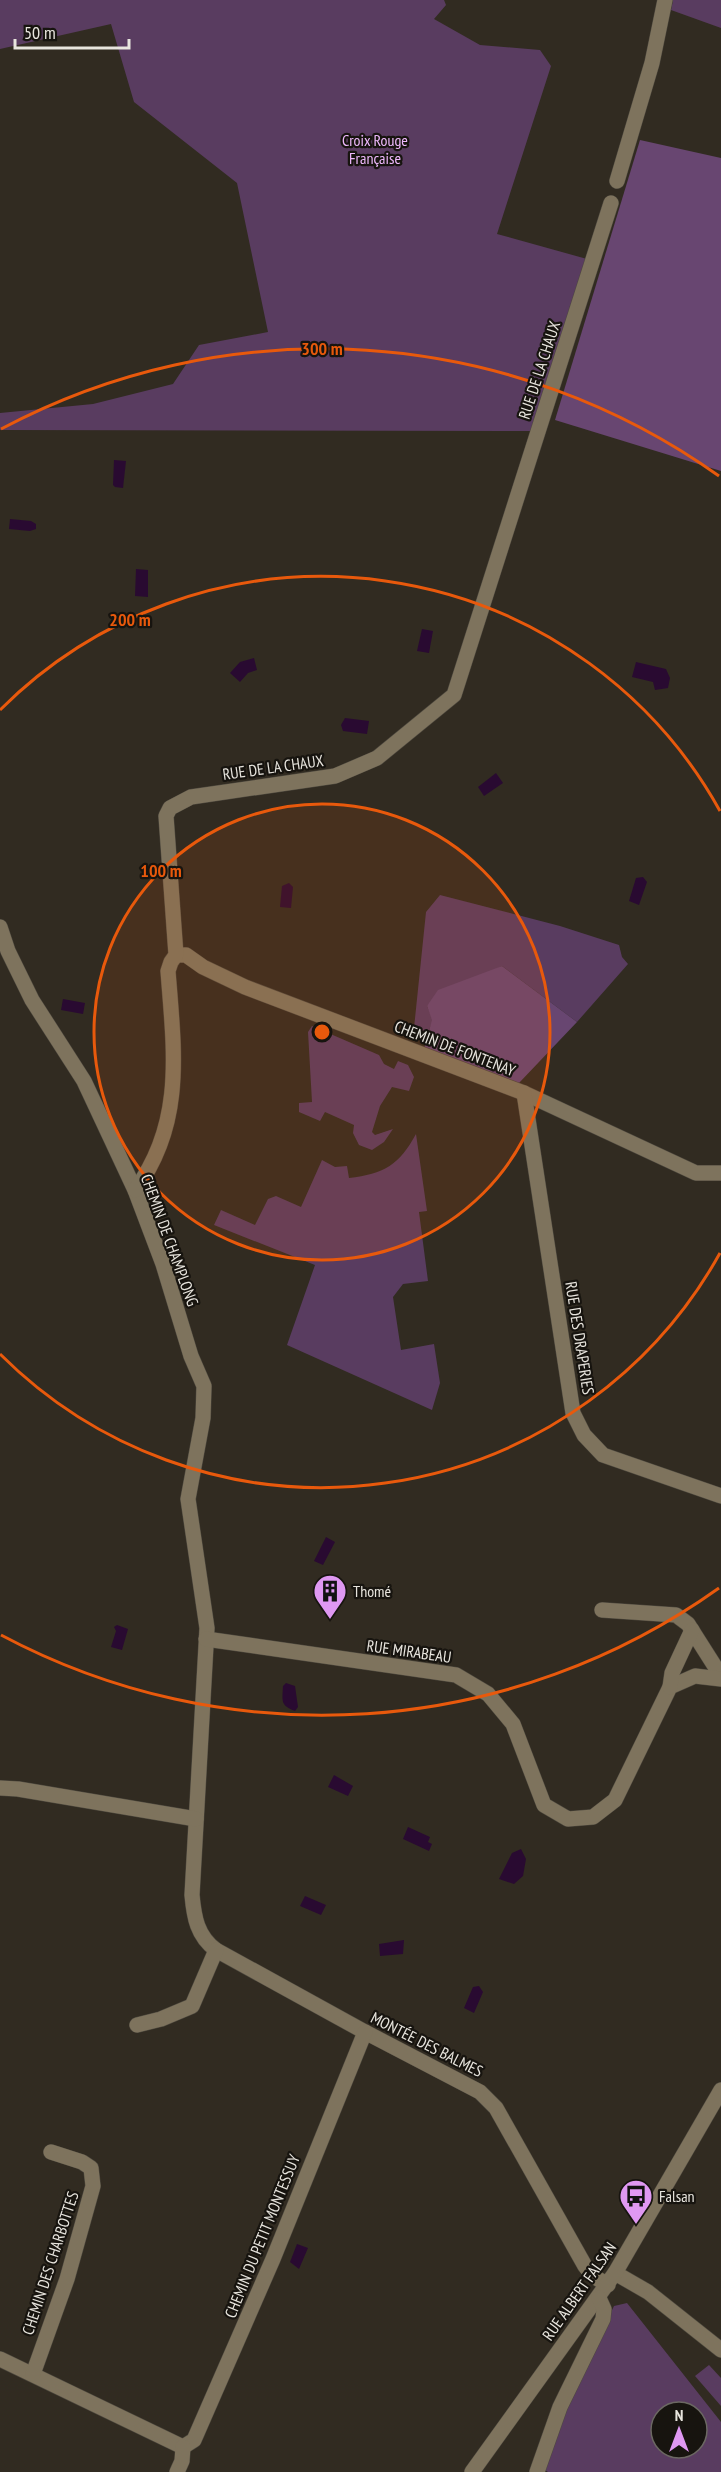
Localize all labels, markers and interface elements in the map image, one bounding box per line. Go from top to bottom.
scale bar [15,12,129,50]
text: 50 m [24,21,56,44]
park label: Croix Rouge Française [342,130,408,168]
street label: RUE DE LA CHAUX [514,318,564,422]
text: 300 m [301,337,343,360]
text: 200 m [109,608,151,631]
street label: RUE DE LA CHAUX [221,750,325,784]
text: 100 m [140,859,182,882]
street label: CHEMIN DE FONTENAY [392,1016,519,1081]
centre of rings [312,1022,332,1042]
street label: CHEMIN DE CHAMPLONG [137,1171,203,1309]
street label: RUE DES DRAPERIES [561,1280,599,1396]
building icon: Thomé [312,1573,348,1620]
place label: Thomé [353,1581,391,1601]
street label: RUE MIRABEAU [365,1635,453,1667]
street label: MONTÉE DES BALMES [368,2007,486,2081]
street label: CHEMIN DU PETIT MONTESSUY [220,2151,304,2321]
bus stop icon: Falsan [618,2178,654,2225]
place label: Falsan [659,2186,695,2206]
street label: CHEMIN DES CHARBOTTES [17,2189,83,2337]
street label: RUE ALBERT FALSAN [538,2238,620,2344]
north arrow [649,2400,709,2460]
text: N [675,2405,683,2425]

